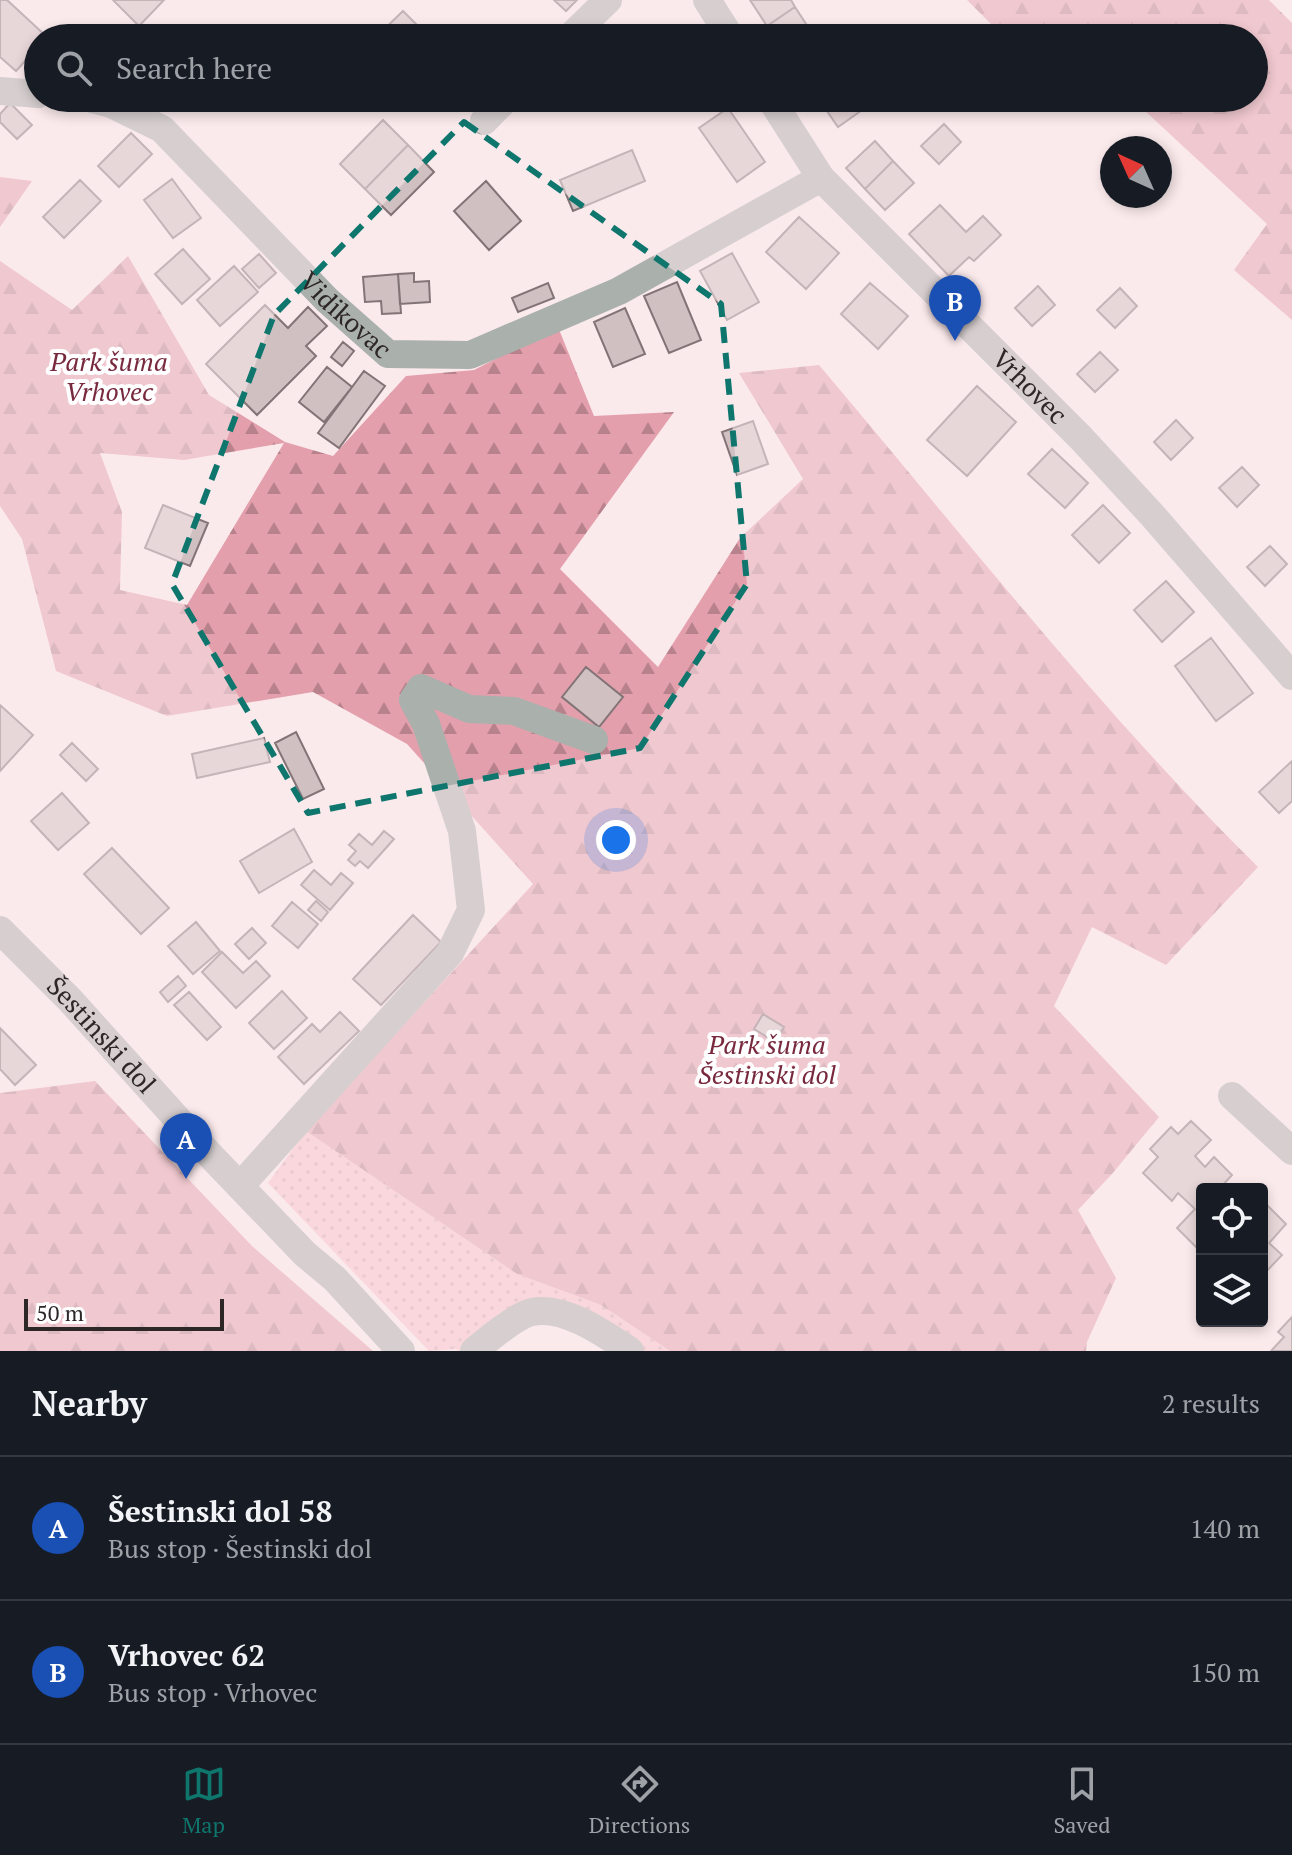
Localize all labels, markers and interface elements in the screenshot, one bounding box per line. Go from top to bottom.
search box [24,24,1268,112]
icon: search [52,46,96,90]
text: Search here [116,48,272,88]
north arrow [1100,136,1172,208]
street label: Vidikovac [293,264,399,365]
pin: B [929,275,981,341]
street label: Vrhovec [986,341,1075,431]
park label: Park šuma Vrhovec [49,344,168,408]
your location [596,820,636,860]
street label: Šestinski dol [40,969,164,1100]
park label: Park šuma Šestinski dol [698,1027,837,1091]
pin: A [160,1113,212,1179]
map controls [1196,1183,1268,1327]
button: locate [1196,1183,1268,1255]
button: layers [1196,1255,1268,1327]
scale bar [24,1295,224,1331]
text: 50 m [36,1298,84,1327]
text: Nearby [32,1381,147,1426]
text: 2 results [1162,1386,1260,1420]
text: Šestinski dol 58 [108,1491,333,1531]
text: A [49,1511,67,1545]
text: 140 m [1190,1511,1260,1545]
text: Bus stop · Šestinski dol [108,1531,372,1565]
text: Vrhovec 62 [108,1635,265,1675]
text: B [50,1655,66,1689]
text: 150 m [1190,1655,1260,1689]
text: Bus stop · Vrhovec [108,1675,317,1709]
tab: Map [182,1762,226,1839]
tab: Directions [589,1762,690,1839]
tab: Saved [1053,1762,1110,1839]

